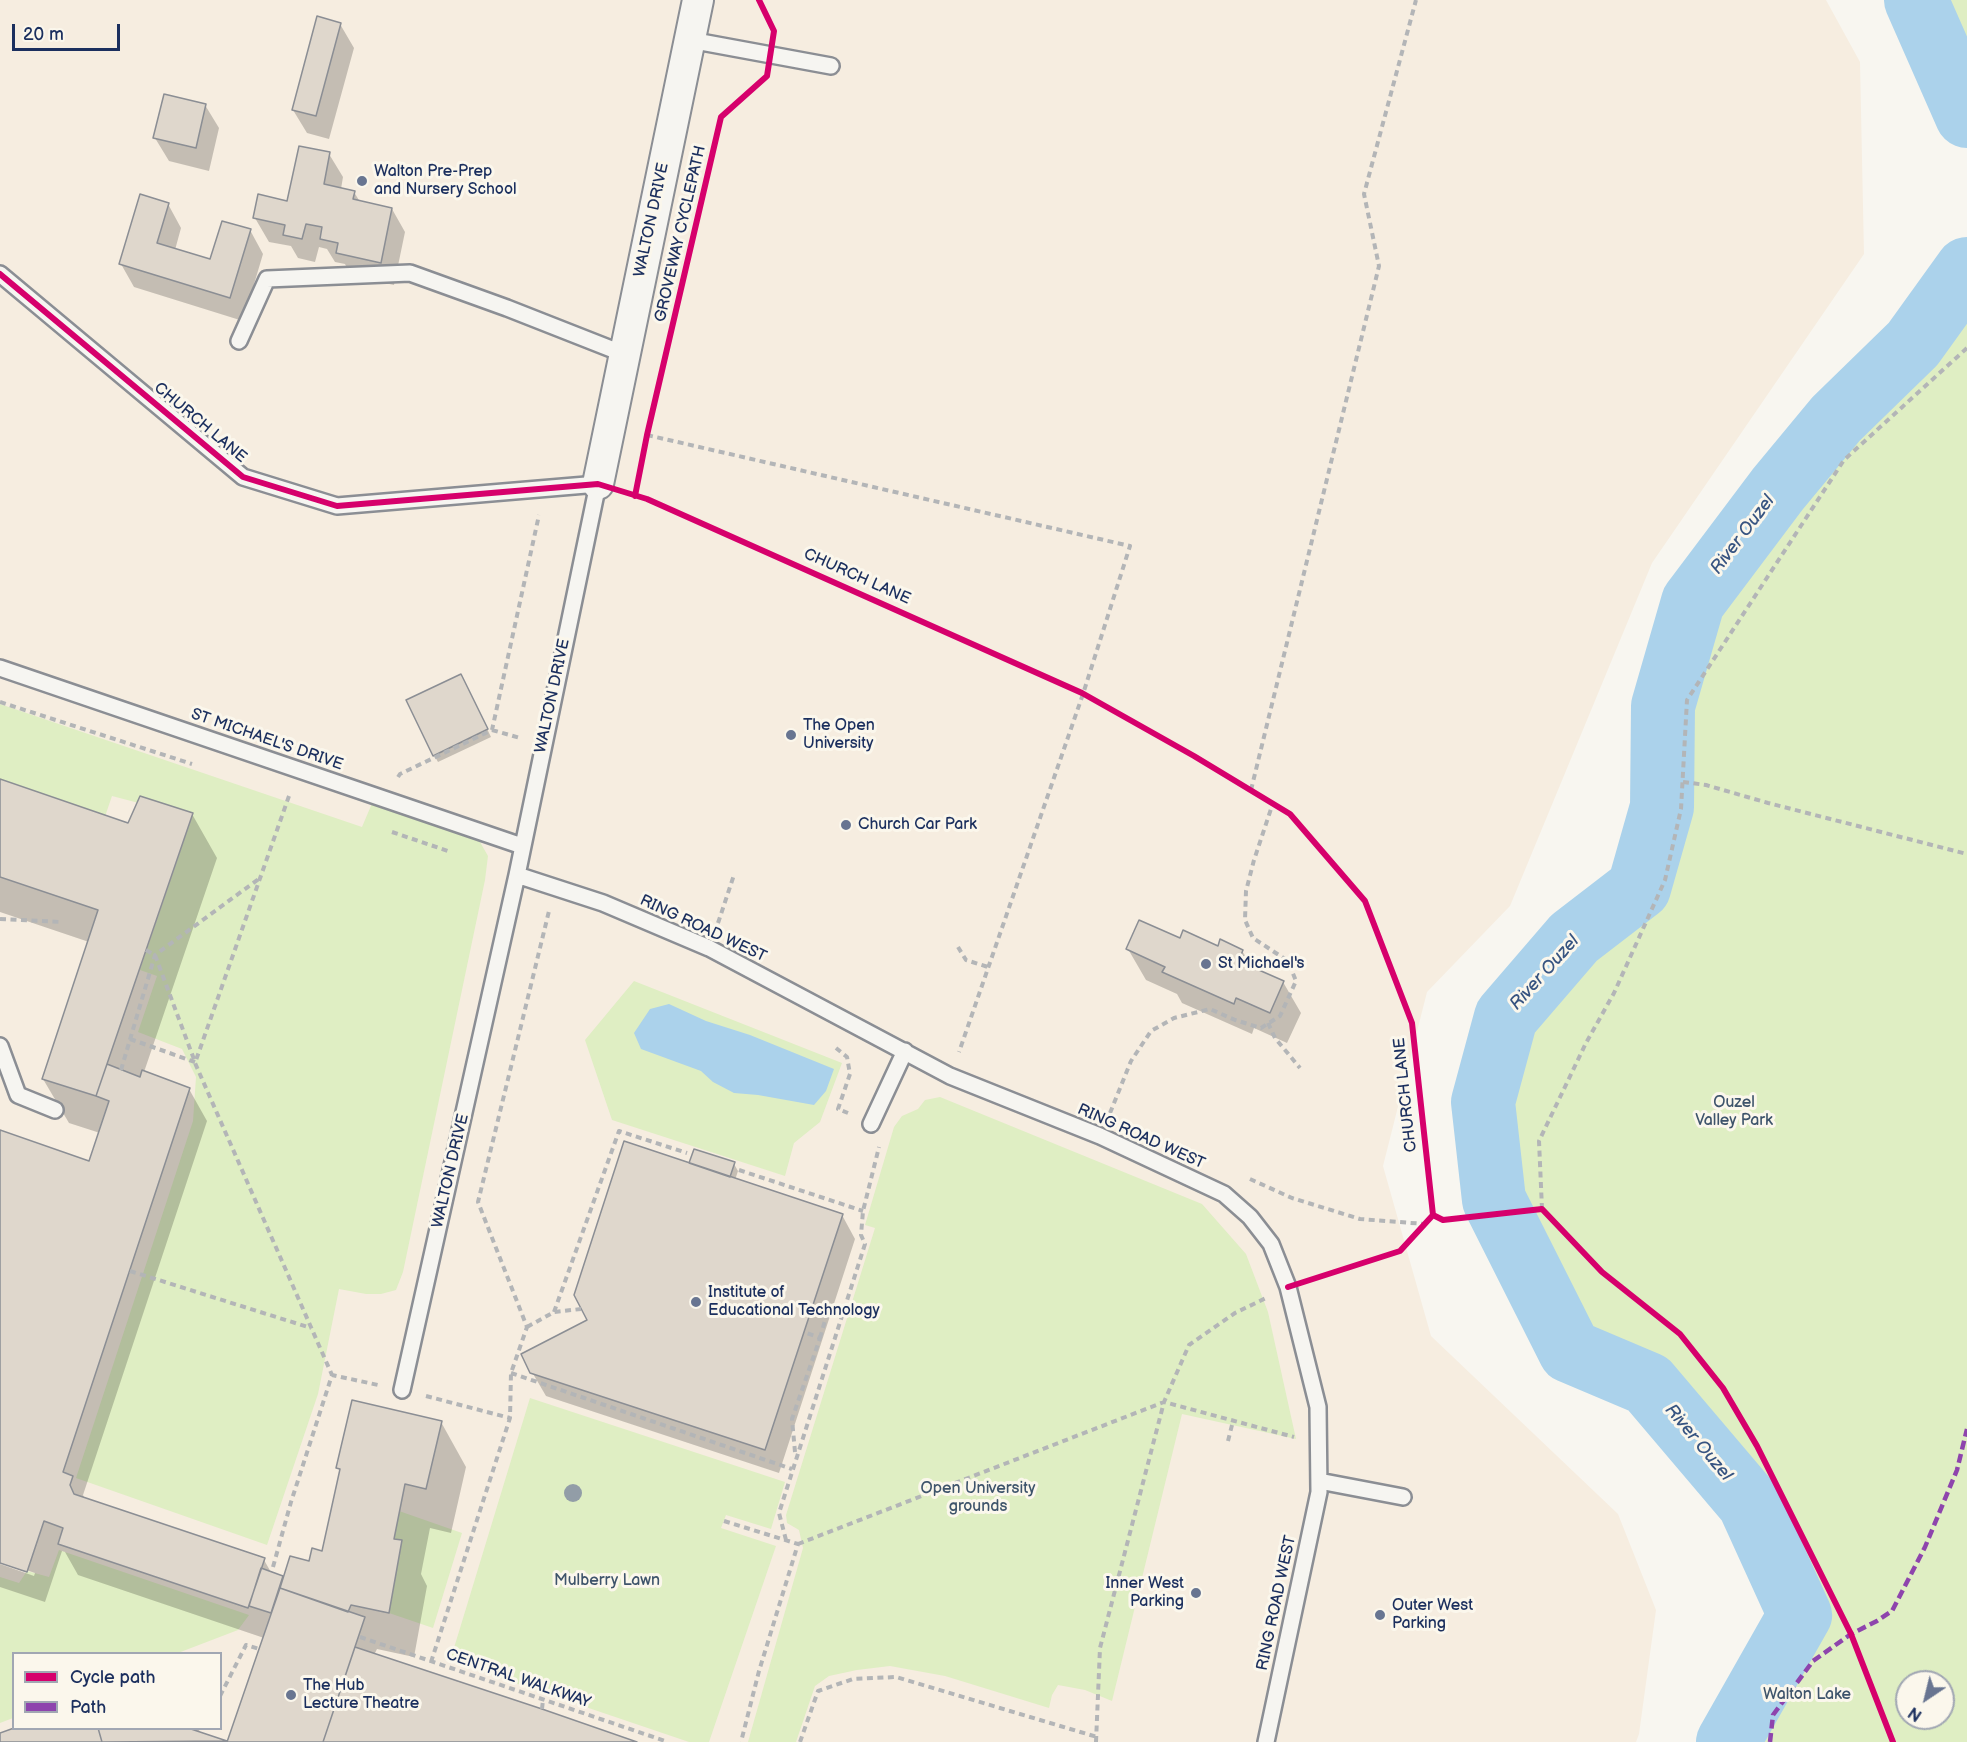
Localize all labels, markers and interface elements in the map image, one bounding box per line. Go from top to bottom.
scale bar [15,12,123,50]
text: 20 m [23,24,64,45]
street label: GROVEWAY CYCLEPATH [651,144,711,324]
street label: WALTON DRIVE [630,161,674,279]
place label: Walton Pre-Prep and Nursery School [374,162,517,200]
marker: Walton Pre-Prep and Nursery School [355,174,369,188]
street label: CHURCH LANE [150,379,250,467]
water label: River Ouzel [1706,491,1780,579]
street label: CHURCH LANE [801,545,913,609]
street label: WALTON DRIVE [531,637,575,755]
street label: ST MICHAEL'S DRIVE [189,705,345,775]
place label: The Open University [803,716,875,754]
marker: The Open University [784,728,798,742]
place label: Church Car Park [858,815,977,835]
marker: Church Car Park [839,818,853,832]
street label: RING ROAD WEST [637,891,769,967]
water label: River Ouzel [1506,931,1584,1015]
place label: St Michael's [1218,954,1304,974]
marker: St Michael's [1199,957,1213,971]
street label: CHURCH LANE [1390,1037,1422,1153]
park label: Ouzel Valley Park [1695,1093,1773,1131]
street label: RING ROAD WEST [1074,1100,1208,1174]
street label: WALTON DRIVE [429,1112,473,1230]
place label: Institute of Educational Technology [708,1283,880,1321]
marker: Institute of Educational Technology [689,1295,703,1309]
water label: River Ouzel [1660,1400,1736,1486]
park label: Open University grounds [921,1479,1035,1517]
street label: RING ROAD WEST [1253,1534,1301,1672]
park label: Mulberry Lawn [554,1571,660,1591]
place label: Inner West Parking [1105,1574,1184,1612]
marker: Inner West Parking [1189,1586,1203,1600]
place label: Outer West Parking [1392,1596,1473,1634]
marker: Outer West Parking [1373,1608,1387,1622]
street label: CENTRAL WALKWAY [443,1645,593,1713]
legend [12,1652,222,1730]
text: Cycle path [70,1667,156,1688]
north arrow [1895,1670,1955,1730]
place label: The Hub Lecture Theatre [303,1676,419,1714]
park label: Walton Lake [1763,1685,1851,1705]
marker: The Hub Lecture Theatre [284,1688,298,1702]
text: Path [70,1697,106,1718]
text: N [1905,1702,1926,1725]

